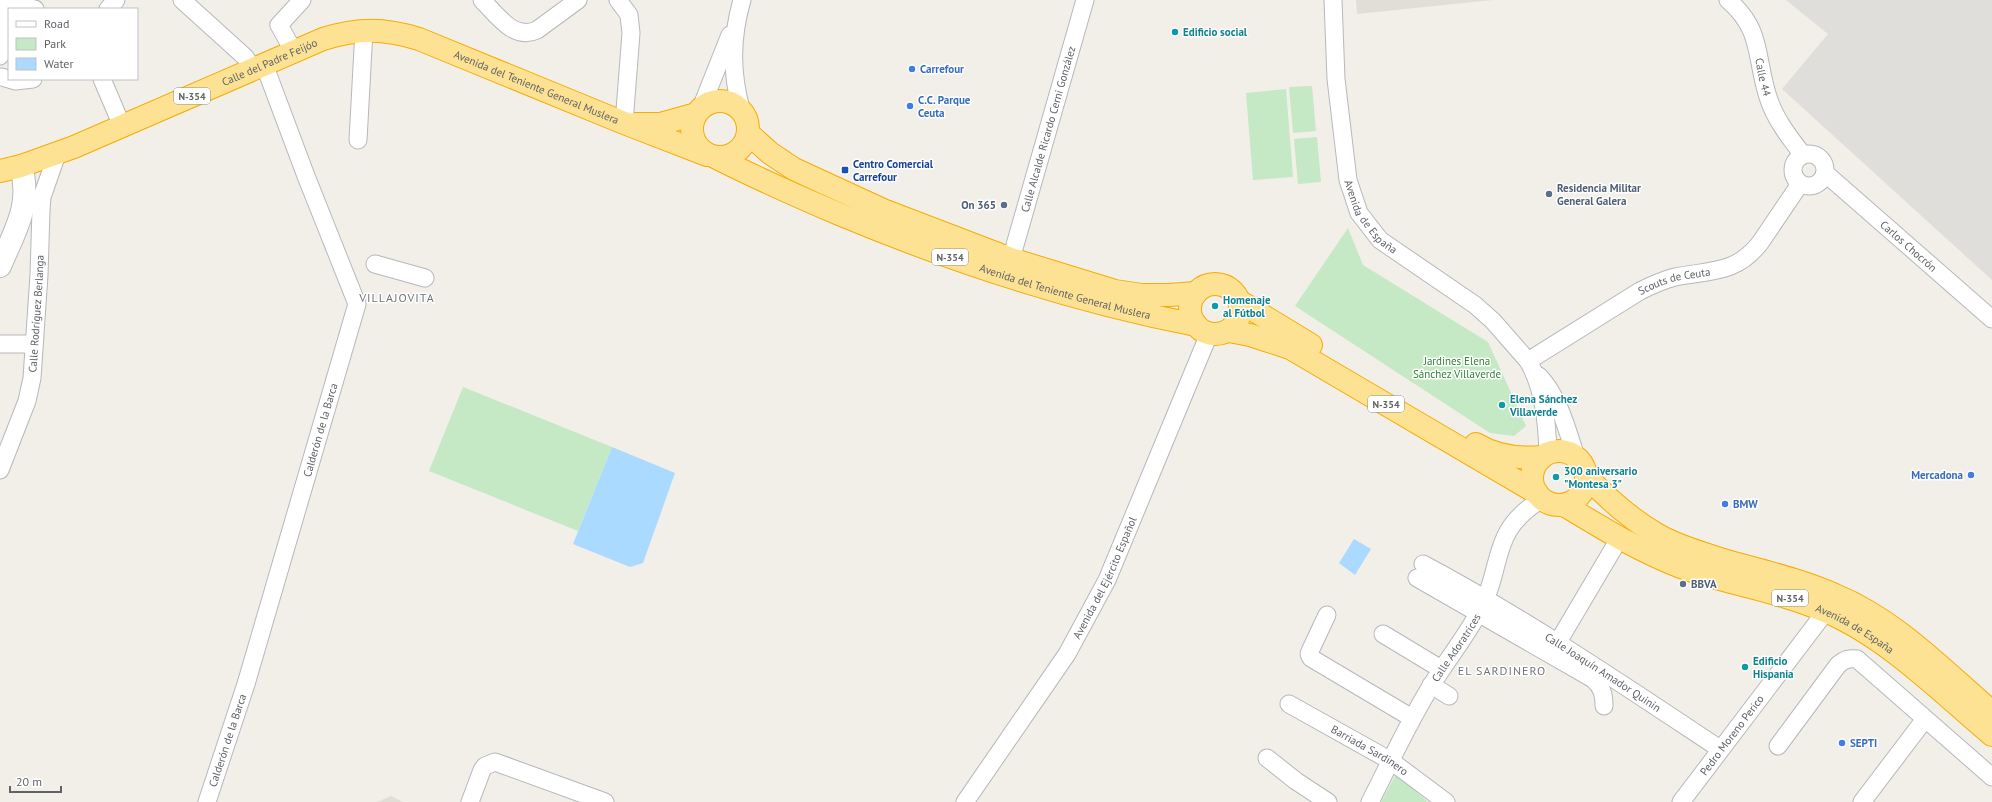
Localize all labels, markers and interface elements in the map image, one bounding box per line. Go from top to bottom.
legend [8,8,138,80]
text: Road [44,16,69,31]
place label: Edificio social [1183,25,1248,39]
marker: Edificio social [1170,27,1180,37]
street label: Calle del Padre Feijóo [220,35,319,89]
text: Park [44,36,66,51]
street label: Calle Alcalde Ricardo Cerni González [1018,44,1079,214]
street label: Avenida del Teniente General Muslera [452,47,621,127]
text: Water [44,56,74,71]
street label: Calle 44 [1752,57,1774,98]
place label: Carrefour [920,62,964,76]
marker: Carrefour [907,64,917,74]
road number: N-354 [174,88,210,104]
place label: C.C. Parque Ceuta [918,93,971,120]
marker: C.C. Parque Ceuta [905,101,915,111]
place label: Centro Comercial Carrefour [853,157,934,184]
marker: Centro Comercial Carrefour [840,165,850,175]
street label: Avenida de España [1341,178,1400,257]
place label: Residencia Militar General Galera [1557,181,1641,208]
marker: Residencia Militar General Galera [1544,189,1554,199]
place label: On 365 [961,198,996,212]
marker: On 365 [999,200,1009,210]
street label: Carlos Chocrón [1877,217,1940,275]
road number: N-354 [932,249,968,265]
street label: Calle Rodríguez Berlanga [25,255,47,373]
street label: Avenida del Teniente General Muslera [978,261,1152,322]
street label: Scouts de Ceuta [1636,265,1711,298]
district label: VILLAJOVITA [358,290,435,305]
place label: Homenaje al Fútbol [1223,293,1271,320]
marker: Homenaje al Fútbol [1210,301,1220,311]
park label: Jardines Elena Sánchez Villaverde [1413,354,1501,381]
street label: Calderón de la Barca [300,381,341,478]
place label: Elena Sánchez Villaverde [1509,392,1577,419]
road number: N-354 [1368,396,1404,412]
marker: Elena Sánchez Villaverde [1497,400,1507,410]
place label: 300 aniversario "Montesa 3" [1564,464,1637,491]
place label: Mercadona [1911,468,1963,482]
marker: Mercadona [1966,470,1976,480]
marker: 300 aniversario "Montesa 3" [1551,472,1561,482]
place label: BMW [1733,497,1758,511]
marker: BMW [1720,499,1730,509]
street label: Avenida del Ejército Español [1070,514,1140,641]
place label: BBVA [1691,577,1717,591]
marker: BBVA [1678,579,1688,589]
road number: N-354 [1772,590,1808,606]
street label: Avenida de España [1814,601,1897,657]
street label: Calle Adoratrices [1428,611,1484,684]
street label: Calle Joaquín Amador Quinin [1542,630,1664,715]
place label: Edificio Hispania [1753,654,1794,681]
marker: Edificio Hispania [1740,662,1750,672]
district label: EL SARDINERO [1458,663,1546,678]
street label: Calderón de la Barca [206,692,249,789]
street label: Pedro Moreno Perico [1697,692,1767,778]
street label: Barriada Sardinero [1329,722,1411,779]
place label: SEPTI [1850,736,1877,750]
marker: SEPTI [1837,738,1847,748]
scale bar [10,768,61,794]
text: 20 m [16,774,42,789]

